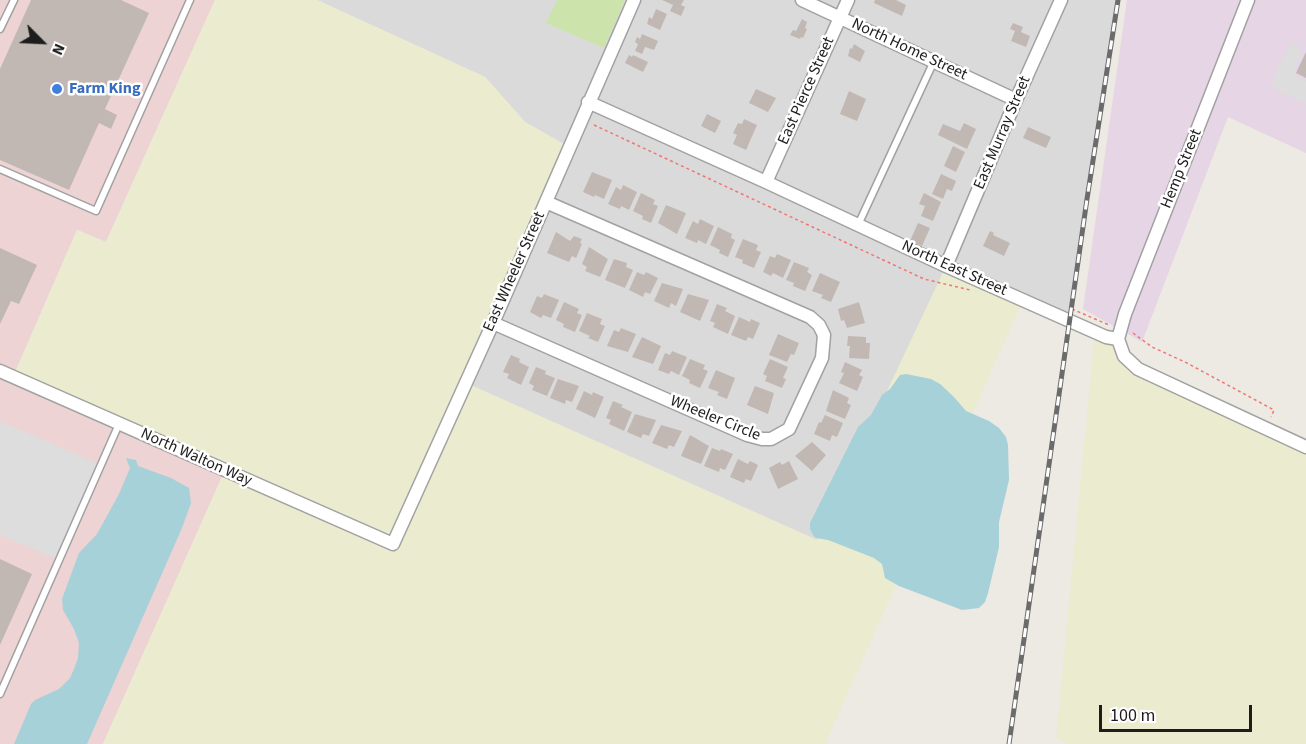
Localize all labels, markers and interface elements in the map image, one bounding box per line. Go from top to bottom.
north arrow [12,12,72,72]
street label: North Home Street [848,15,970,85]
street label: East Pierce Street [775,34,839,148]
text: N [46,40,71,59]
street label: East Murray Street [970,73,1036,193]
place label: Farm King [69,79,140,99]
marker: Farm King [50,82,64,96]
street label: Hemp Street [1157,127,1207,211]
street label: East Wheeler Street [480,209,550,335]
street label: North East Street [898,237,1010,301]
street label: Wheeler Circle [667,392,763,446]
street label: North Walton Way [137,425,255,491]
scale bar [1102,693,1255,731]
text: 100 m [1110,703,1155,728]

